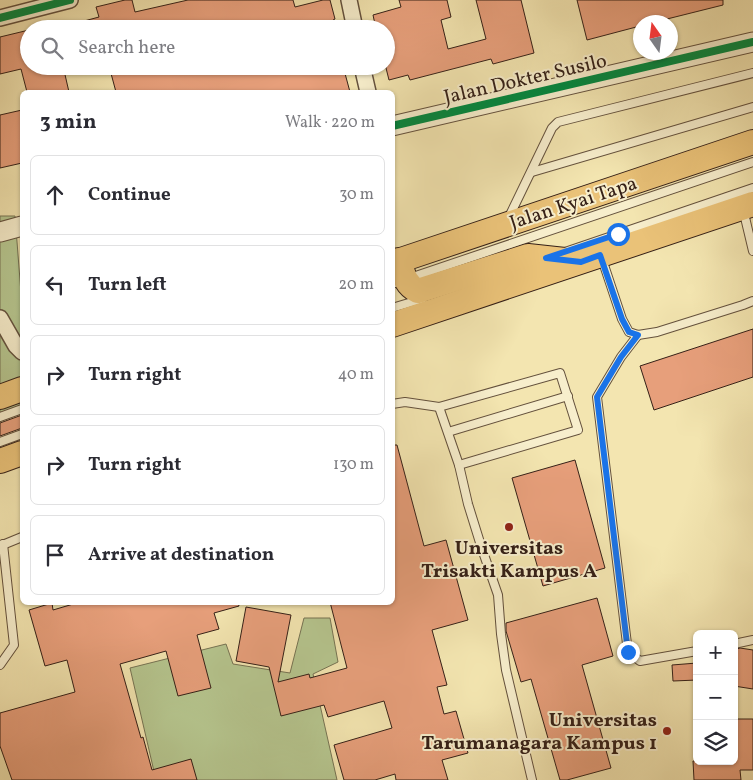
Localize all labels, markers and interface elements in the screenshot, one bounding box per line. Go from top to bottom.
north arrow [633,15,678,60]
search box [20,20,395,75]
icon: search [38,34,66,62]
text: Search here [78,35,175,61]
street label: Jalan Dokter Susilo [441,48,610,112]
text: 3 min [40,108,96,137]
text: Walk · 220 m [285,112,375,134]
street label: Jalan Kyai Tapa [506,170,641,238]
icon: ahead [41,181,69,209]
text: Continue [88,182,171,208]
text: 30 m [339,184,374,206]
route start [607,223,630,246]
icon: left [41,271,69,299]
text: Turn left [88,272,167,298]
text: 20 m [339,274,374,296]
icon: right [41,361,69,389]
text: Turn right [88,362,181,388]
text: 40 m [338,364,374,386]
icon: right [41,451,69,479]
text: Turn right [88,452,181,478]
text: 130 m [333,454,374,476]
marker: Universitas Trisakti Kampus A [503,521,515,533]
place label: Universitas Trisakti Kampus A [421,535,597,586]
icon: arrive [41,541,69,569]
text: Arrive at destination [88,542,274,568]
map controls [693,630,738,765]
button: + [693,630,738,675]
route end [617,641,640,664]
button: − [693,675,738,720]
place label: Universitas Tarumanagara Kampus 1 [421,707,657,758]
button: layers [693,720,738,765]
marker: Universitas Tarumanagara Kampus 1 [661,725,673,737]

